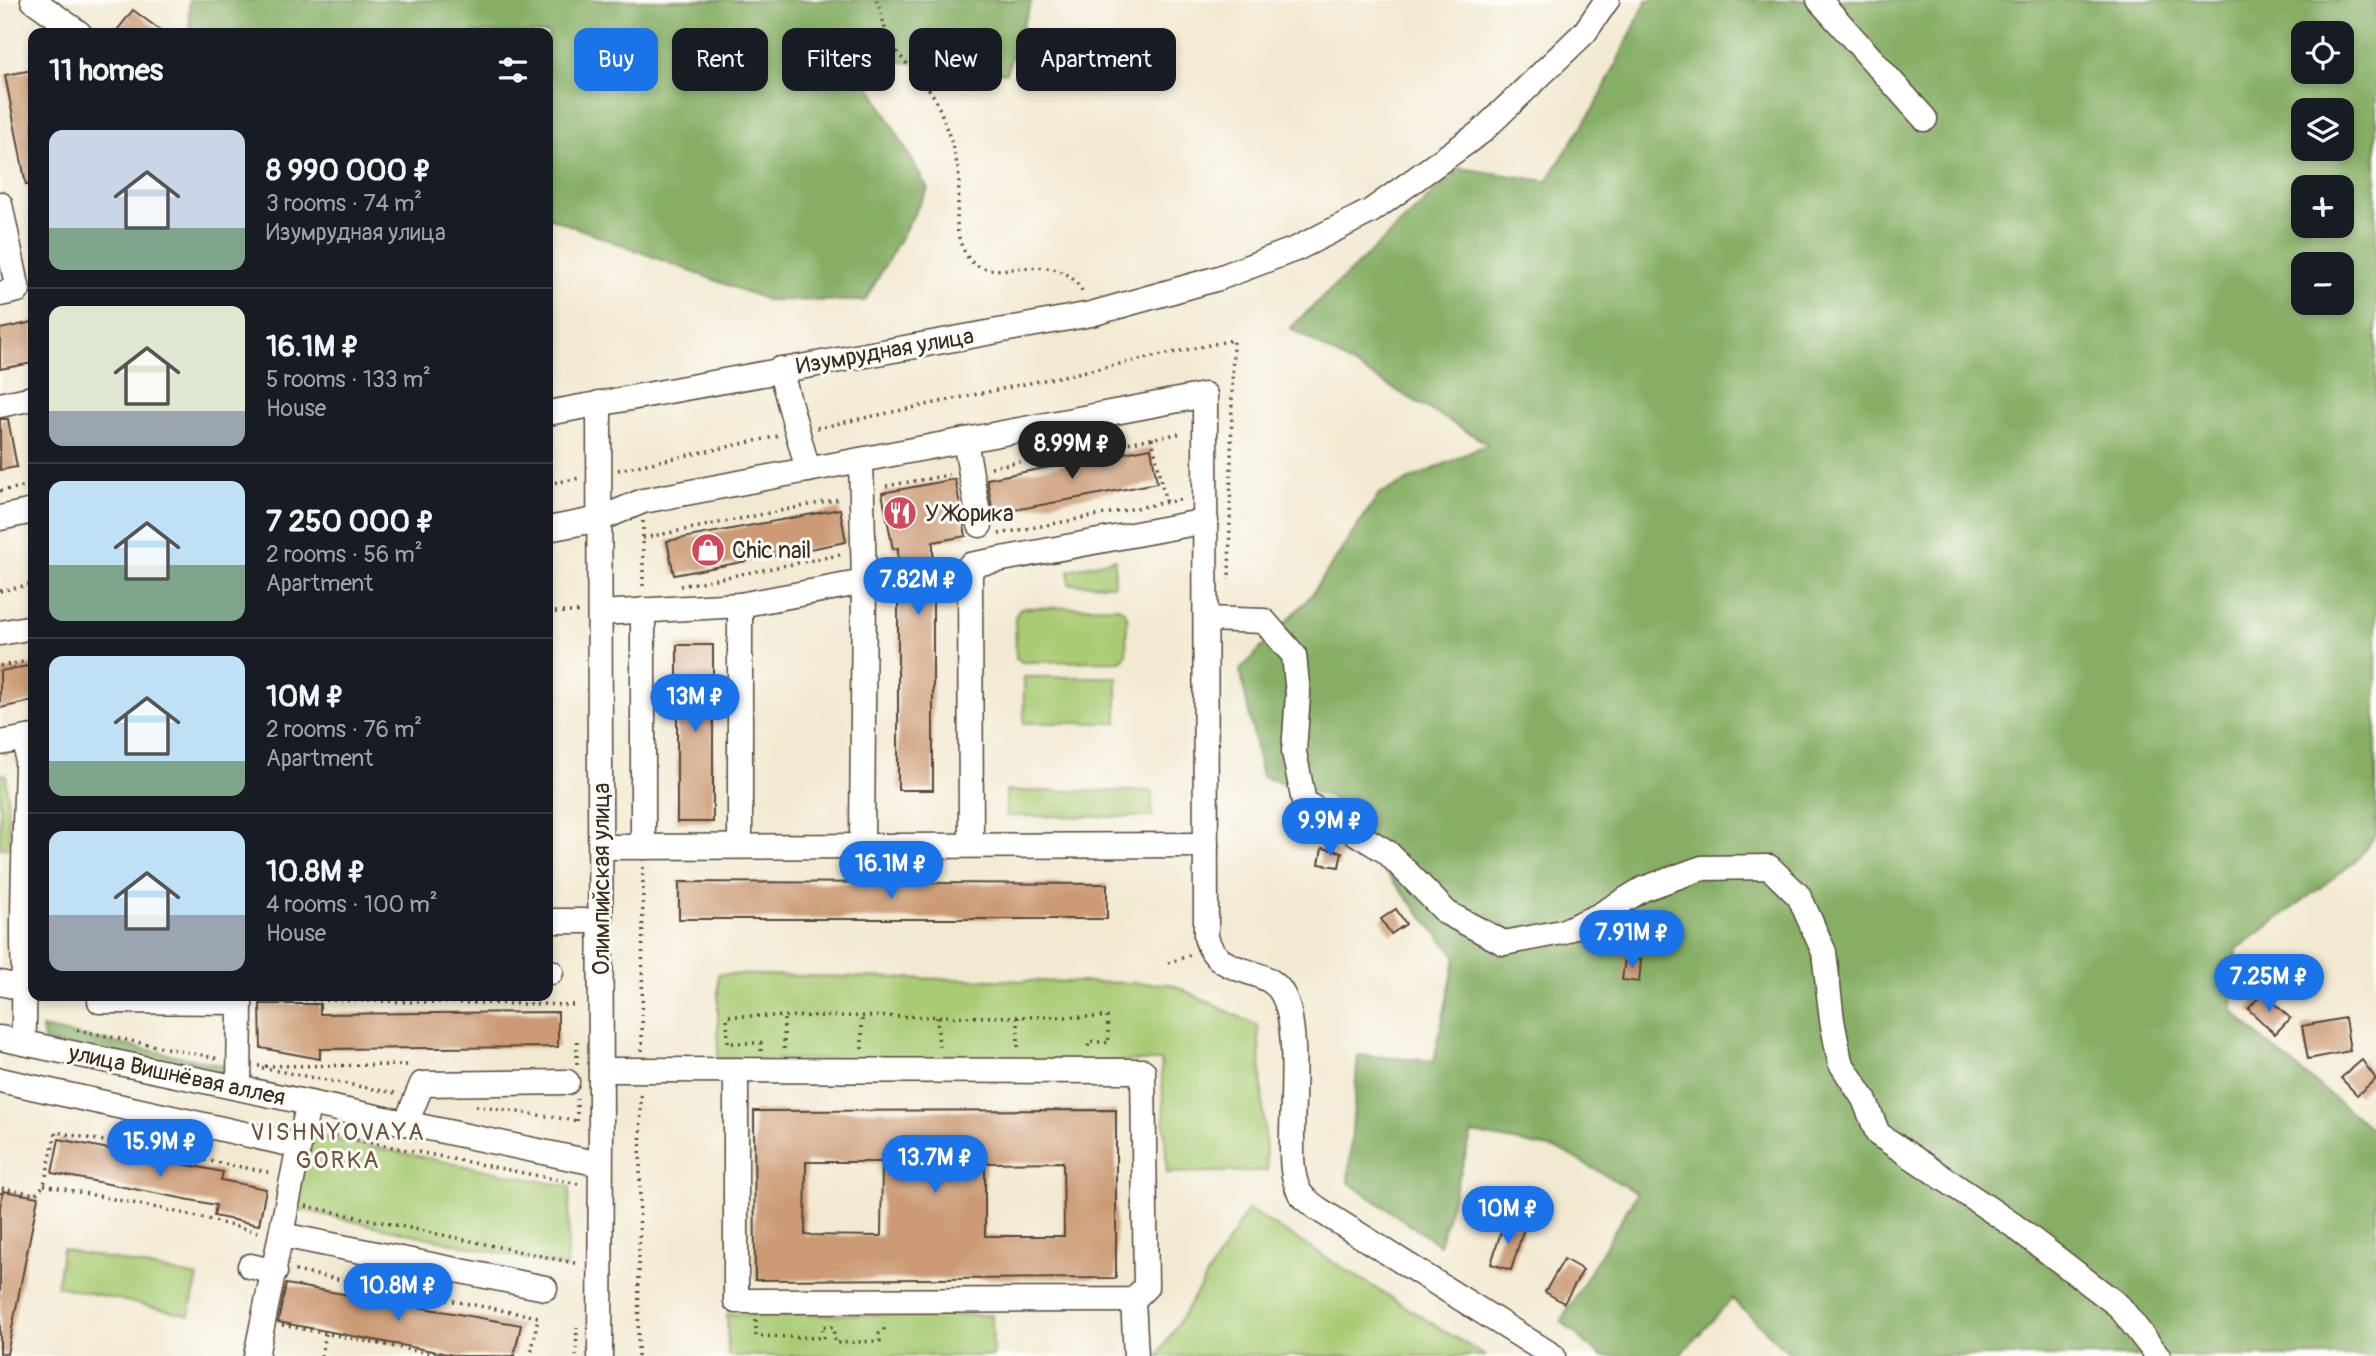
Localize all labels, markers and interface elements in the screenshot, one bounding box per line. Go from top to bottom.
map controls [2291,21,2354,315]
button: locate [2291,21,2354,84]
chip: Buy [574,28,658,91]
chip: Rent [672,28,768,91]
chip: Filters [782,28,895,91]
chip: New [909,28,1002,91]
chip: Apartment [1016,28,1176,91]
icon: filters [494,51,532,89]
text: 11 homes [49,52,163,89]
button: layers [2291,98,2354,161]
text: 8 990 000 ₽ [266,152,432,189]
icon: home [105,158,189,242]
button: + [2291,175,2354,238]
text: 3 rooms · 74 m² [266,189,422,218]
text: Изумрудная улица [266,218,446,247]
button: − [2291,252,2354,315]
street label: Изумрудная улица [794,321,976,381]
text: 16.1M ₽ [266,328,360,365]
icon: home [105,334,189,418]
text: 5 rooms · 133 m² [266,365,431,394]
text: House [266,394,326,423]
pin: 8.99M ₽ [1007,421,1137,481]
text: 8.99M ₽ [1034,429,1110,458]
restaurant icon: У Жорика [881,494,919,532]
place label: У Жорика [925,499,1014,528]
text: 7 250 000 ₽ [266,503,434,540]
icon: home [105,509,189,593]
shop icon: Chic nail [689,531,727,569]
place label: Chic nail [732,536,811,565]
text: 2 rooms · 56 m² [266,540,423,569]
pin: 7.82M ₽ [853,558,983,617]
text: 7.82M ₽ [879,565,957,594]
text: Apartment [266,569,373,598]
pin: 13M ₽ [646,674,744,734]
text: 10M ₽ [266,678,344,715]
text: 13M ₽ [666,682,724,711]
icon: home [105,684,189,768]
text: 2 rooms · 76 m² [266,715,422,744]
text: Apartment [266,744,373,773]
street label: Олимпийская улица [587,783,616,975]
pin: 9.9M ₽ [1273,798,1387,858]
text: 9.9M ₽ [1298,806,1362,835]
pin: 16.1M ₽ [826,842,956,901]
text: 16.1M ₽ [855,849,927,878]
text: 10.8M ₽ [266,853,366,890]
icon: home [105,859,189,943]
text: 4 rooms · 100 m² [266,890,438,919]
pin: 7.91M ₽ [1567,911,1697,970]
text: 7.91M ₽ [1595,918,1669,947]
text: House [266,919,326,948]
pin: 7.25M ₽ [2204,954,2334,1014]
text: 7.25M ₽ [2230,962,2308,991]
street label: улица Вишнёвая аллея [65,1038,288,1112]
district label: VISHNYOVAYA GORKA [250,1118,426,1175]
pin: 15.9M ₽ [95,1120,225,1179]
text: 15.9M ₽ [123,1127,197,1156]
pin: 13.7M ₽ [870,1136,1000,1195]
text: 13.7M ₽ [898,1143,972,1172]
pin: 10M ₽ [1459,1186,1557,1246]
text: 10M ₽ [1478,1194,1538,1223]
pin: 10.8M ₽ [333,1264,463,1323]
text: 10.8M ₽ [360,1271,436,1300]

